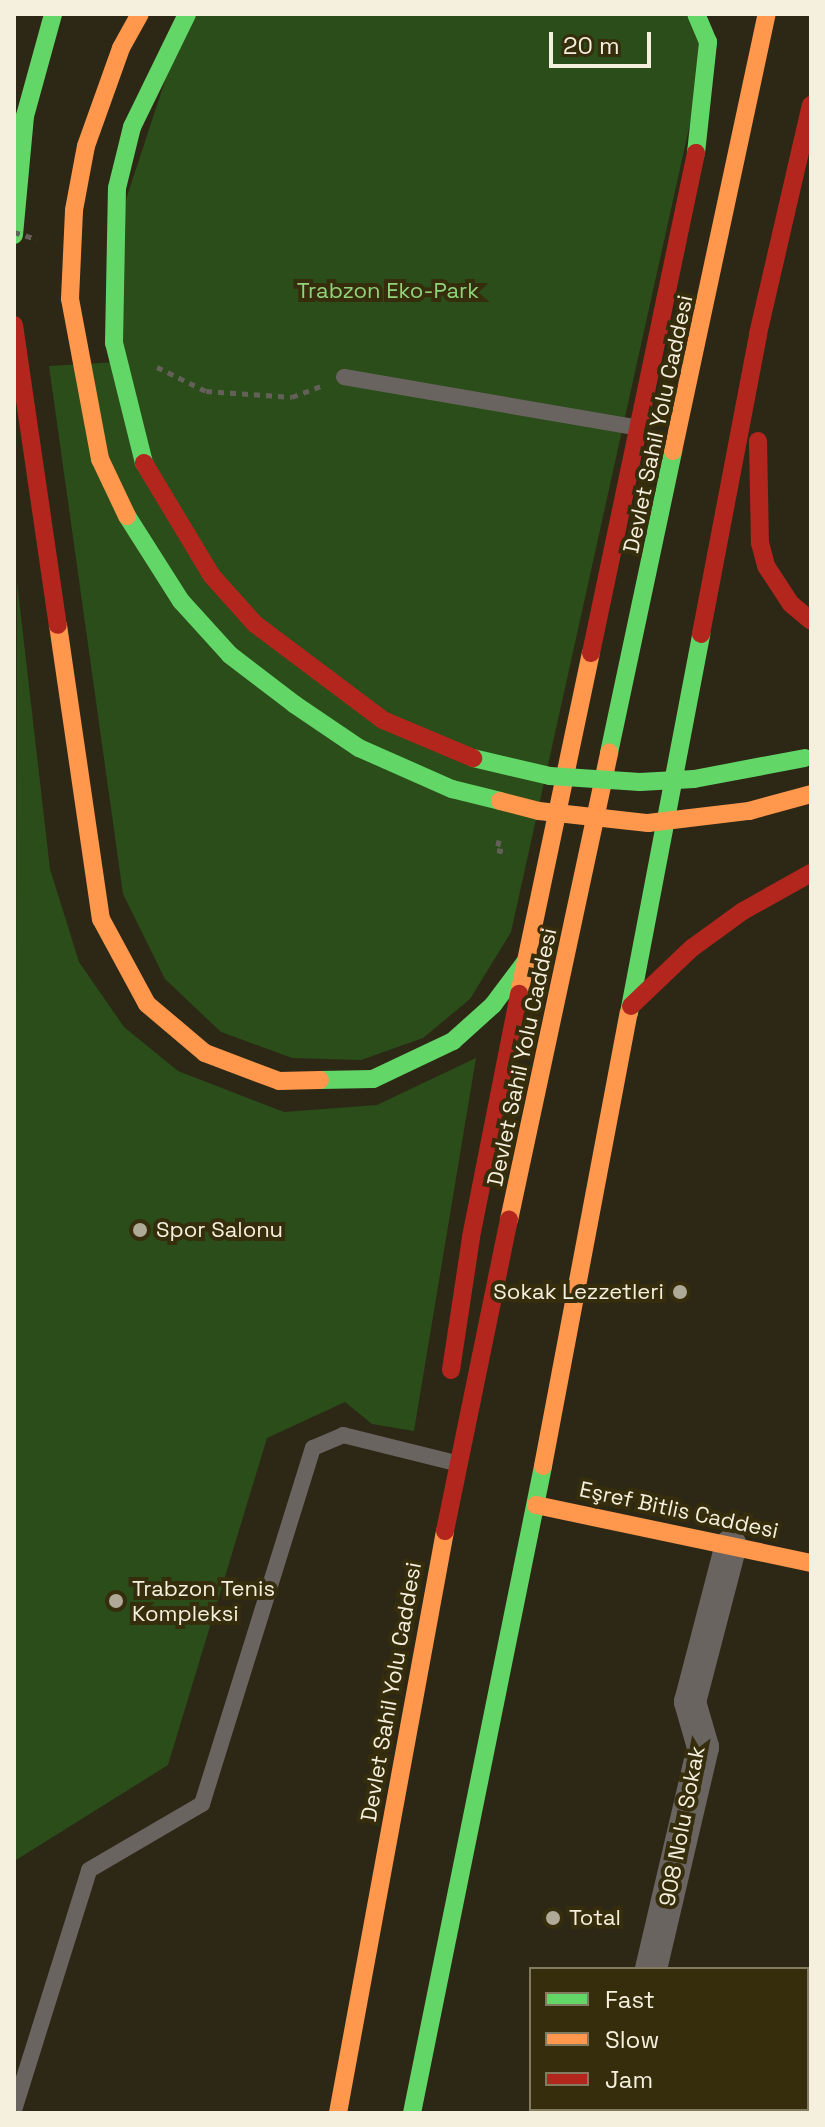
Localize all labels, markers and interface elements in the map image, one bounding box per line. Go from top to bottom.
scale bar [553,16,655,66]
text: 20 m [563,30,620,61]
park label: Trabzon Eko-Park [297,278,479,304]
street label: Devlet Sahil Yolu Caddesi [618,292,698,556]
street label: Devlet Sahil Yolu Caddesi [482,925,562,1189]
place label: Spor Salonu [156,1217,283,1243]
marker: Spor Salonu [131,1221,149,1239]
place label: Sokak Lezzetleri [493,1279,664,1305]
marker: Sokak Lezzetleri [671,1283,689,1301]
street label: Eşref Bitlis Caddesi [577,1476,781,1544]
street label: Devlet Sahil Yolu Caddesi [355,1560,427,1824]
place label: Trabzon Tenis Kompleksi [132,1575,276,1626]
marker: Trabzon Tenis Kompleksi [107,1592,125,1610]
street label: 908 Nolu Sokak [654,1744,710,1908]
place label: Total [569,1905,621,1931]
marker: Total [544,1909,562,1927]
legend [529,1967,809,2111]
text: Fast [605,1984,655,2015]
text: Slow [605,2024,659,2055]
text: Jam [605,2064,653,2095]

